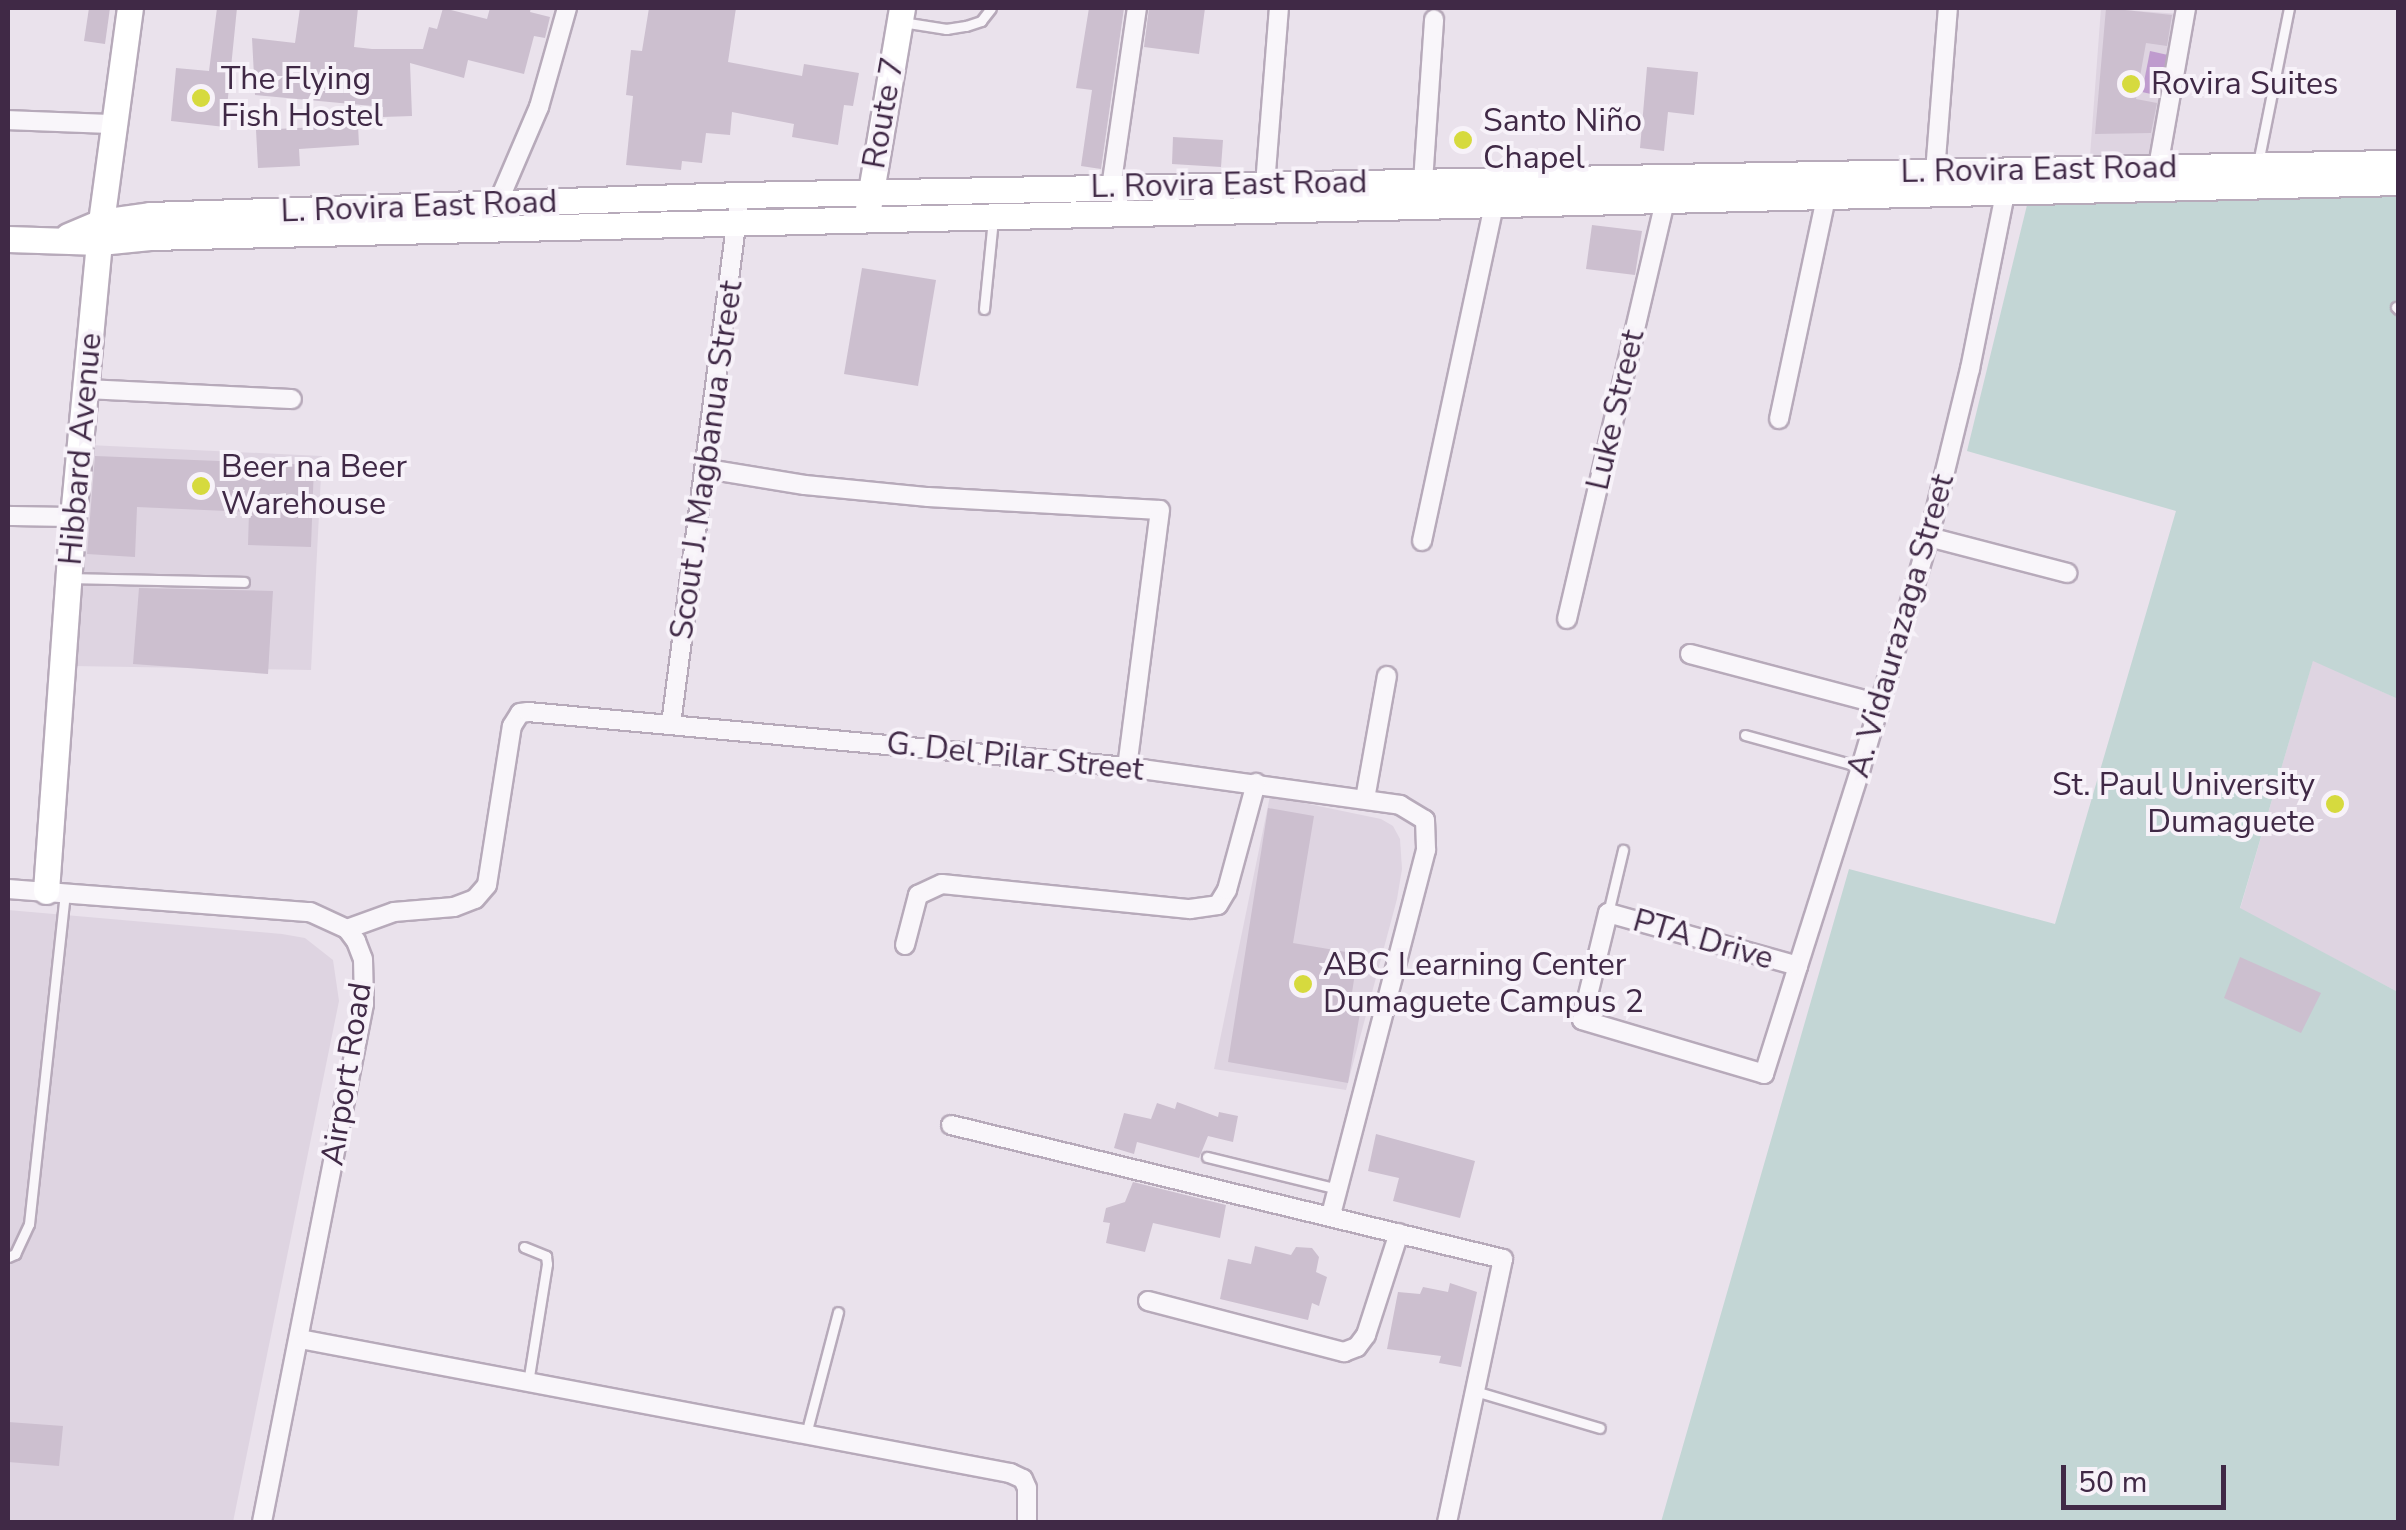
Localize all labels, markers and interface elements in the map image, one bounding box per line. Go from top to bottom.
street label: Route 7 [855,54,913,172]
place label: The Flying Fish Hostel [221,61,383,136]
place label: Rovira Suites [2151,65,2338,103]
marker: Rovira Suites [2120,73,2142,95]
marker: The Flying Fish Hostel [190,87,212,109]
place label: Santo Niño Chapel [1483,103,1642,178]
marker: Santo Niño Chapel [1452,129,1474,151]
street label: L. Rovira East Road [1900,148,2178,192]
street label: L. Rovira East Road [1090,163,1368,207]
street label: L. Rovira East Road [280,183,558,231]
street label: Scout J. Magbanua Street [663,278,751,642]
street label: Luke Street [1579,326,1653,494]
street label: Hibbard Avenue [52,331,110,567]
place label: Beer na Beer Warehouse [221,449,407,524]
street label: A. Vidaurazaga Street [1839,470,1963,782]
marker: Beer na Beer Warehouse [190,475,212,497]
street label: G. Del Pilar Street [885,724,1145,790]
place label: St. Paul University Dumaguete [2052,767,2315,842]
marker: St. Paul University Dumaguete [2324,793,2346,815]
street label: PTA Drive [1629,902,1777,978]
place label: ABC Learning Center Dumaguete Campus 2 [1323,947,1644,1022]
marker: ABC Learning Center Dumaguete Campus 2 [1292,973,1314,995]
street label: Airport Road [314,980,380,1168]
scale bar [2066,1445,2231,1507]
text: 50 m [2078,1462,2147,1503]

